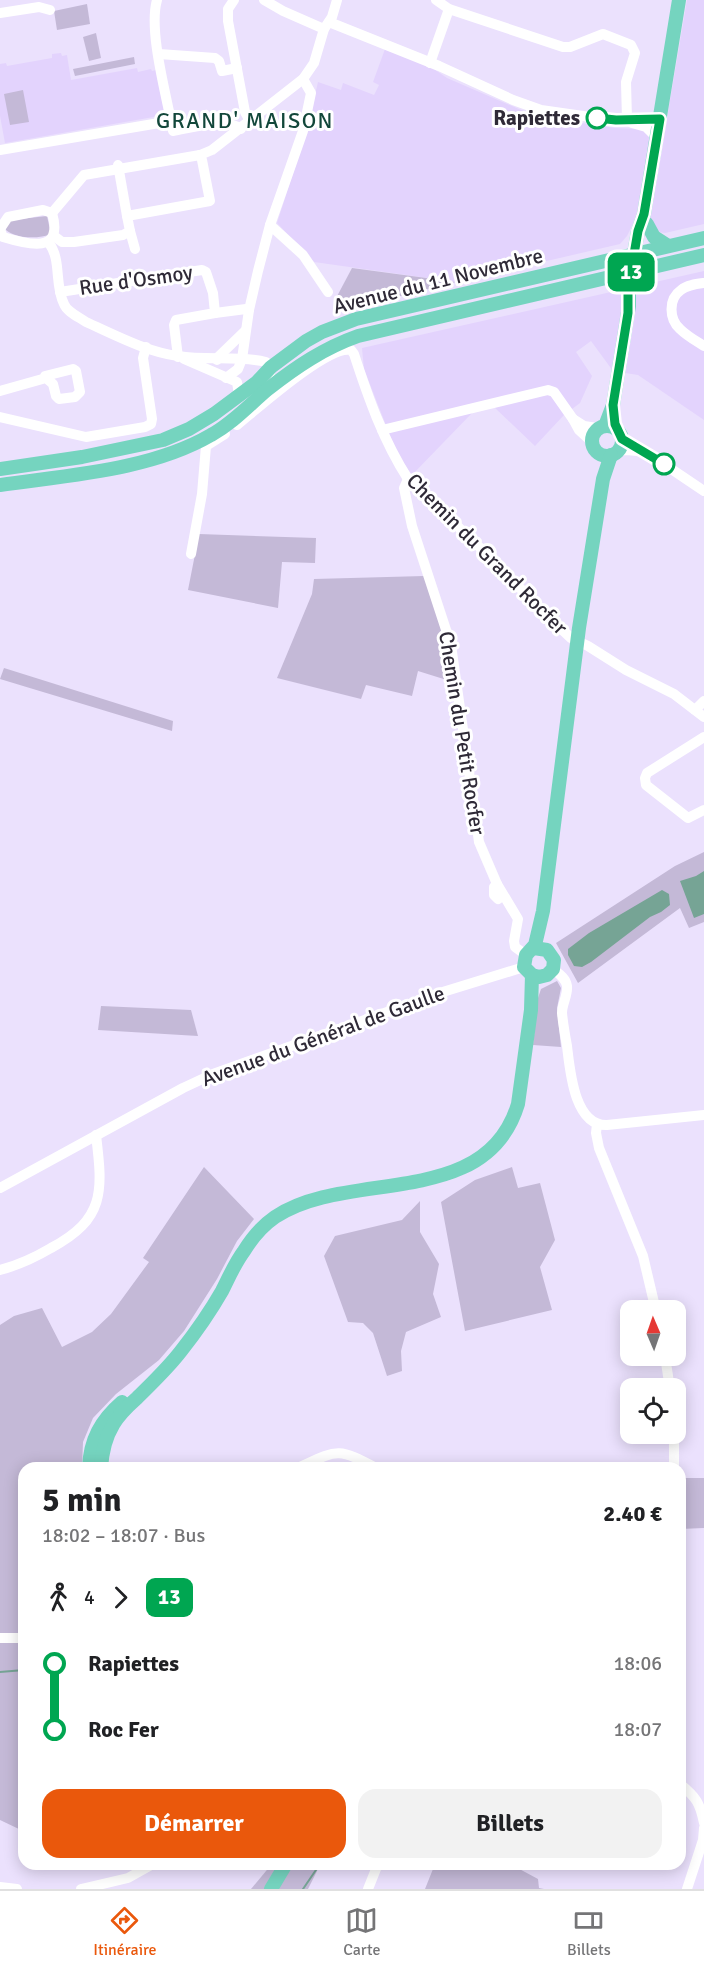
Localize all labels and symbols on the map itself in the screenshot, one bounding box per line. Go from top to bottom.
place label: Rapiettes [493,105,580,131]
district label: GRAND' MAISON [156,107,334,134]
marker: Rapiettes [586,107,608,129]
street label: Avenue du 11 Novembre [330,242,546,320]
line badge: 13 [604,252,658,292]
street label: Rue d'Osmoy [78,259,195,301]
unlabelled marker [653,453,675,475]
street label: Chemin du Grand Rocfer [401,468,573,640]
street label: Chemin du Petit Rocfer [433,629,491,837]
street label: Avenue du Général de Gaulle [198,980,448,1092]
north arrow [620,1300,686,1366]

